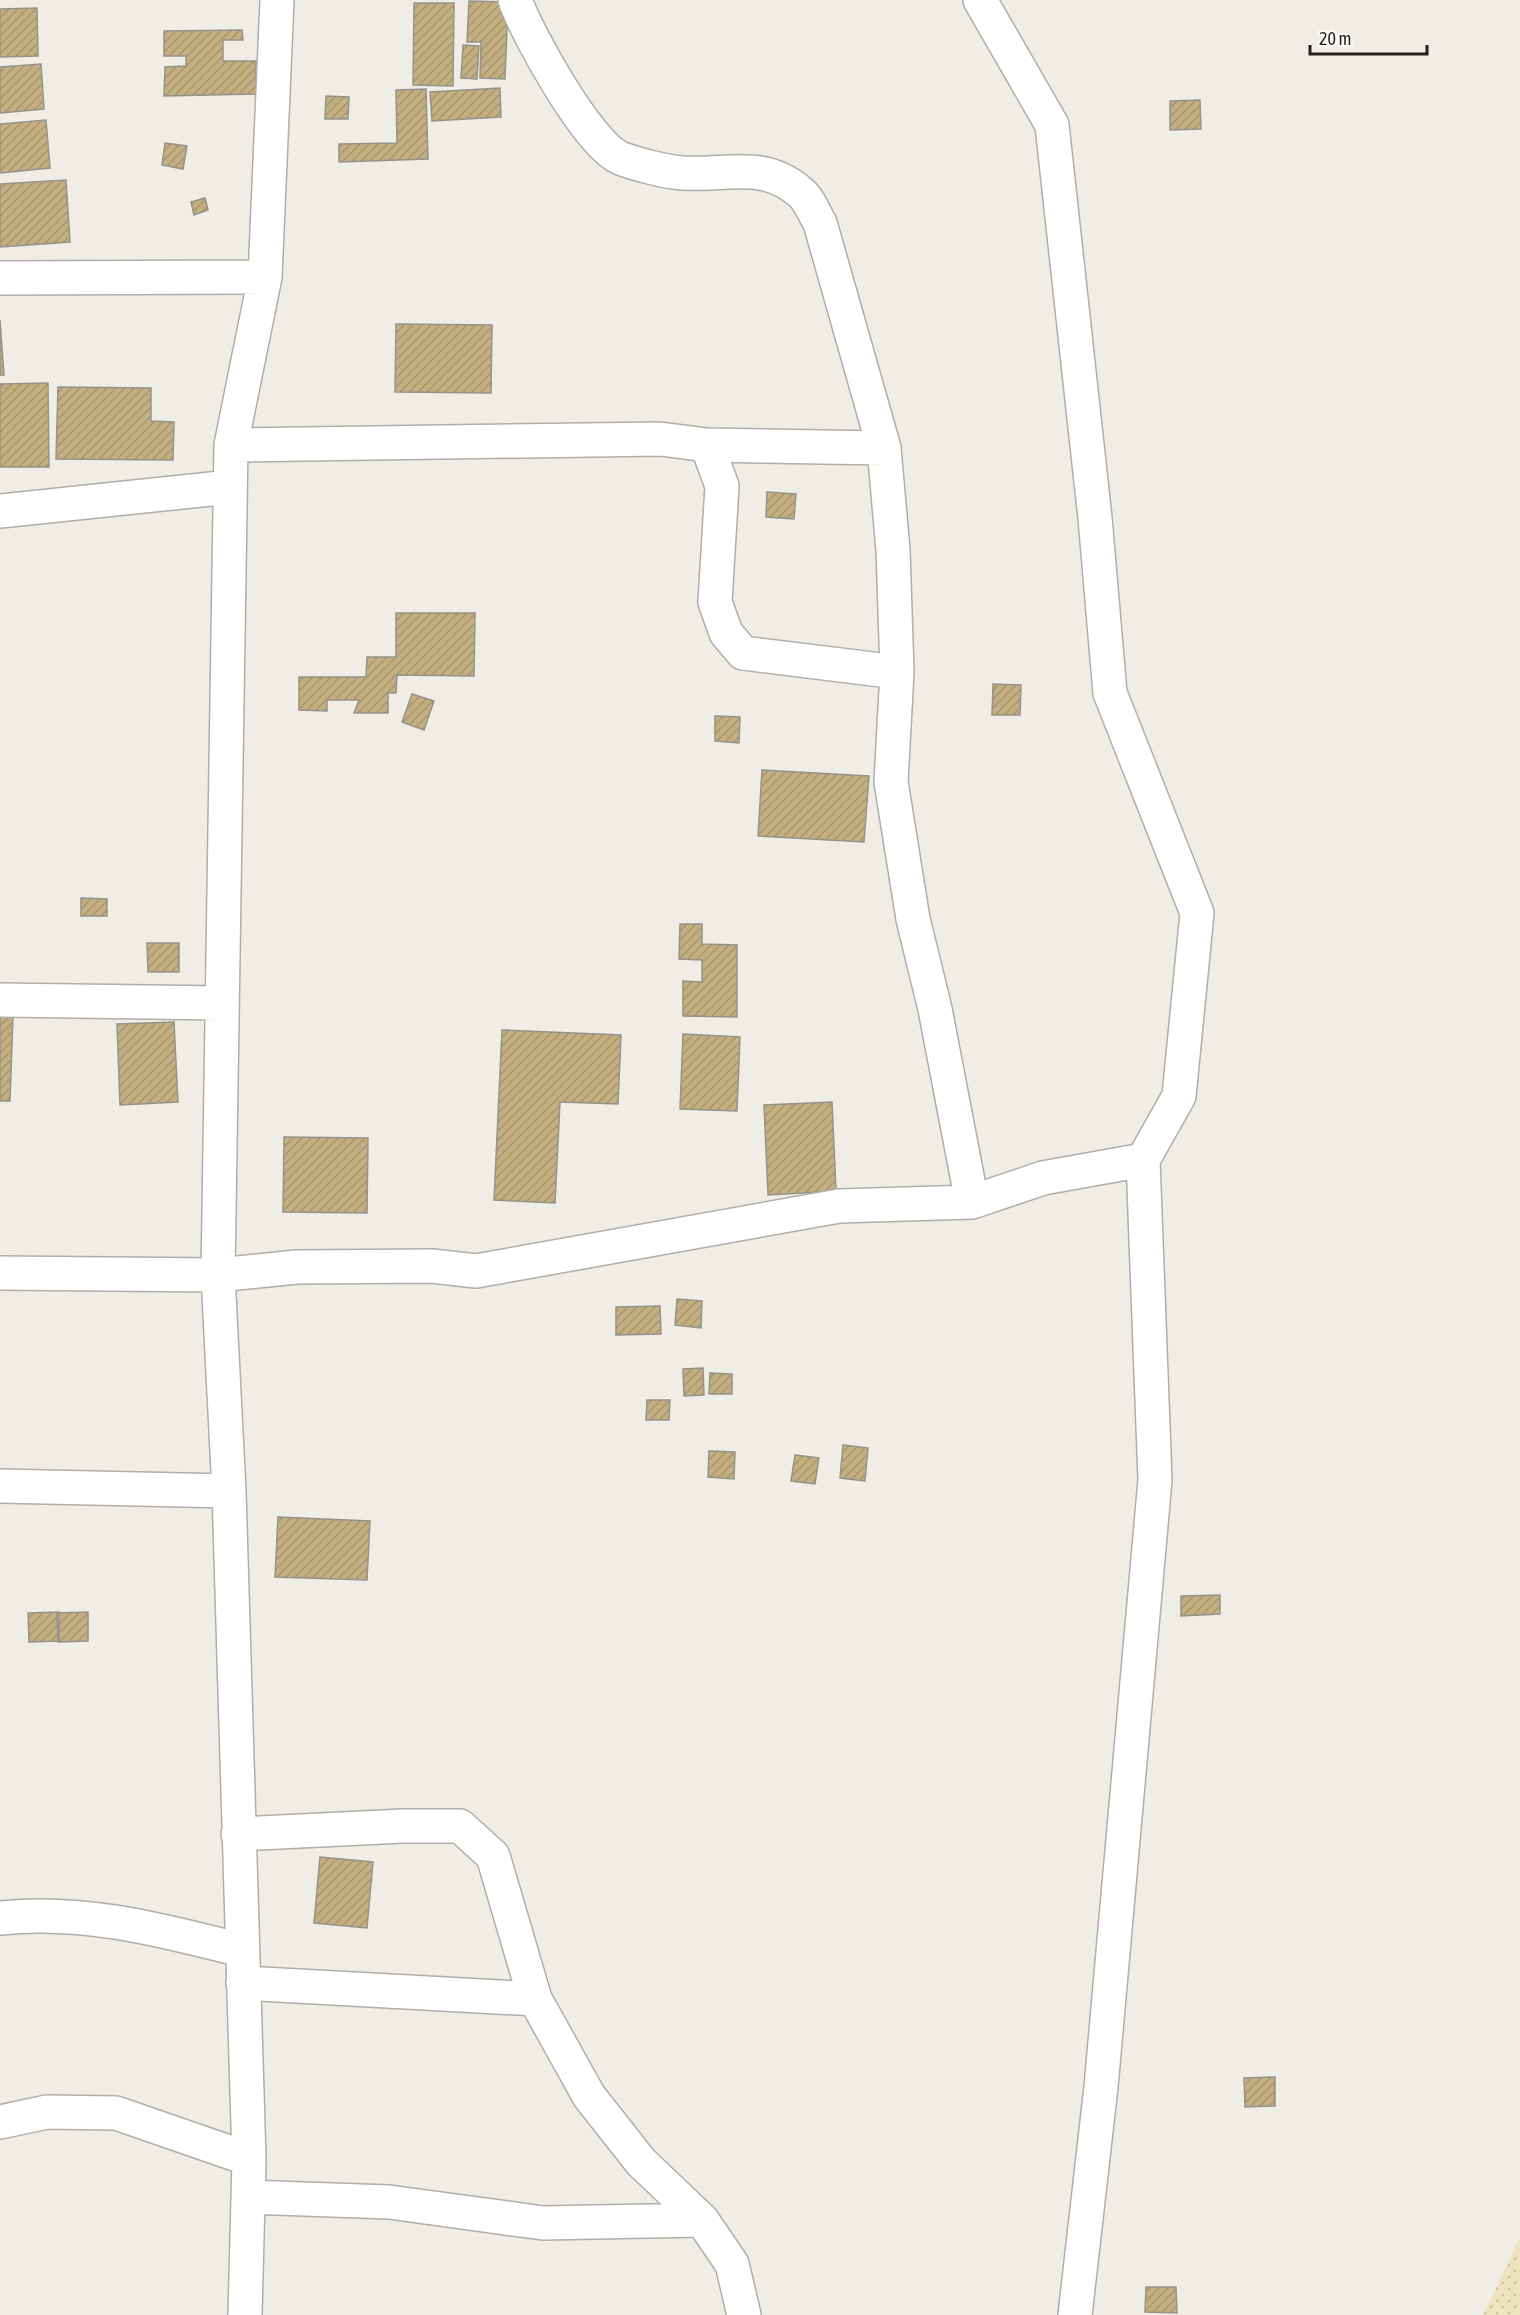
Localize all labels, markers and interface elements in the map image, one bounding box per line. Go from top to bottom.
scale bar [1310,18,1427,56]
text: 20 m [1319,28,1351,49]

